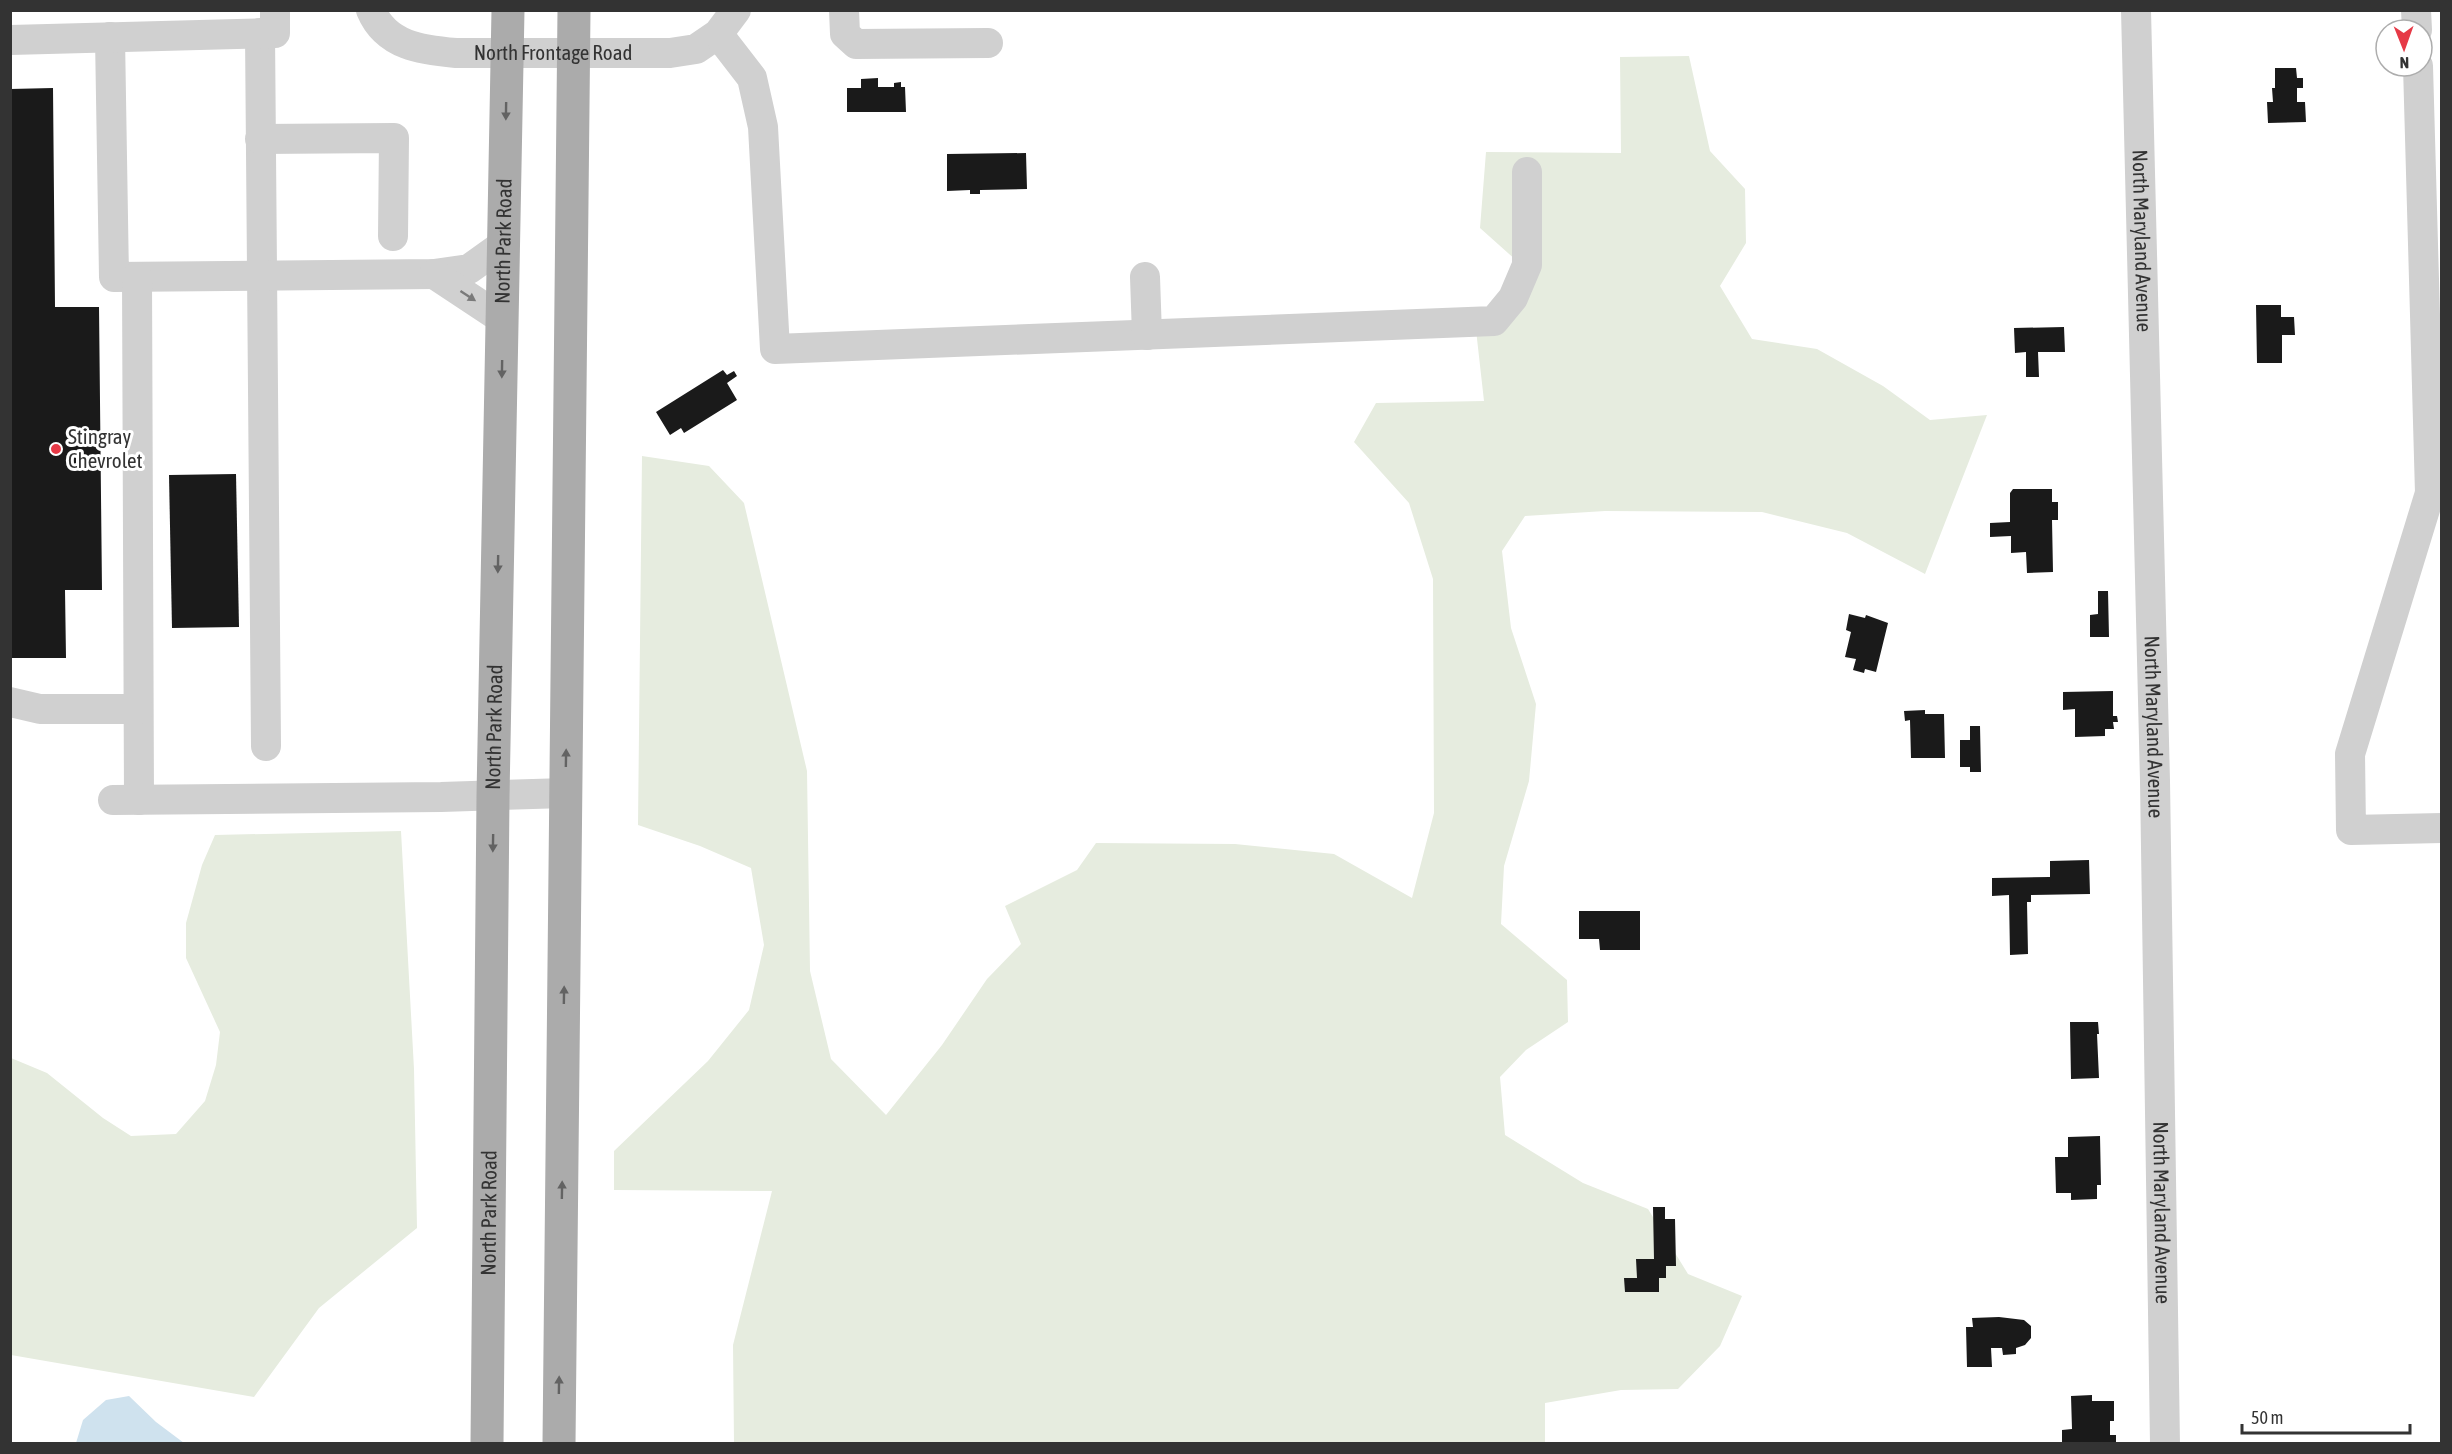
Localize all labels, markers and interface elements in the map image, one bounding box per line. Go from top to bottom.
north arrow [2374,18,2434,78]
street label: North Frontage Road [474,40,632,64]
text: N [2399,54,2409,72]
one-way arrow [502,101,511,120]
street label: North Maryland Avenue [2128,149,2157,333]
street label: North Park Road [489,178,516,304]
one-way arrow [460,291,477,302]
one-way arrow [497,359,506,378]
place label: Stingray Chevrolet [68,424,143,472]
marker: Stingray Chevrolet [49,442,63,456]
one-way arrow [493,554,503,573]
street label: North Maryland Avenue [2140,635,2169,818]
street label: North Park Road [480,664,507,790]
one-way arrow [561,749,571,768]
one-way arrow [488,833,498,852]
one-way arrow [559,986,569,1005]
street label: North Maryland Avenue [2149,1121,2176,1304]
street label: North Park Road [476,1150,501,1276]
one-way arrow [557,1181,566,1200]
one-way arrow [554,1376,564,1395]
scale bar [2242,1397,2410,1435]
text: 50 m [2251,1407,2283,1428]

